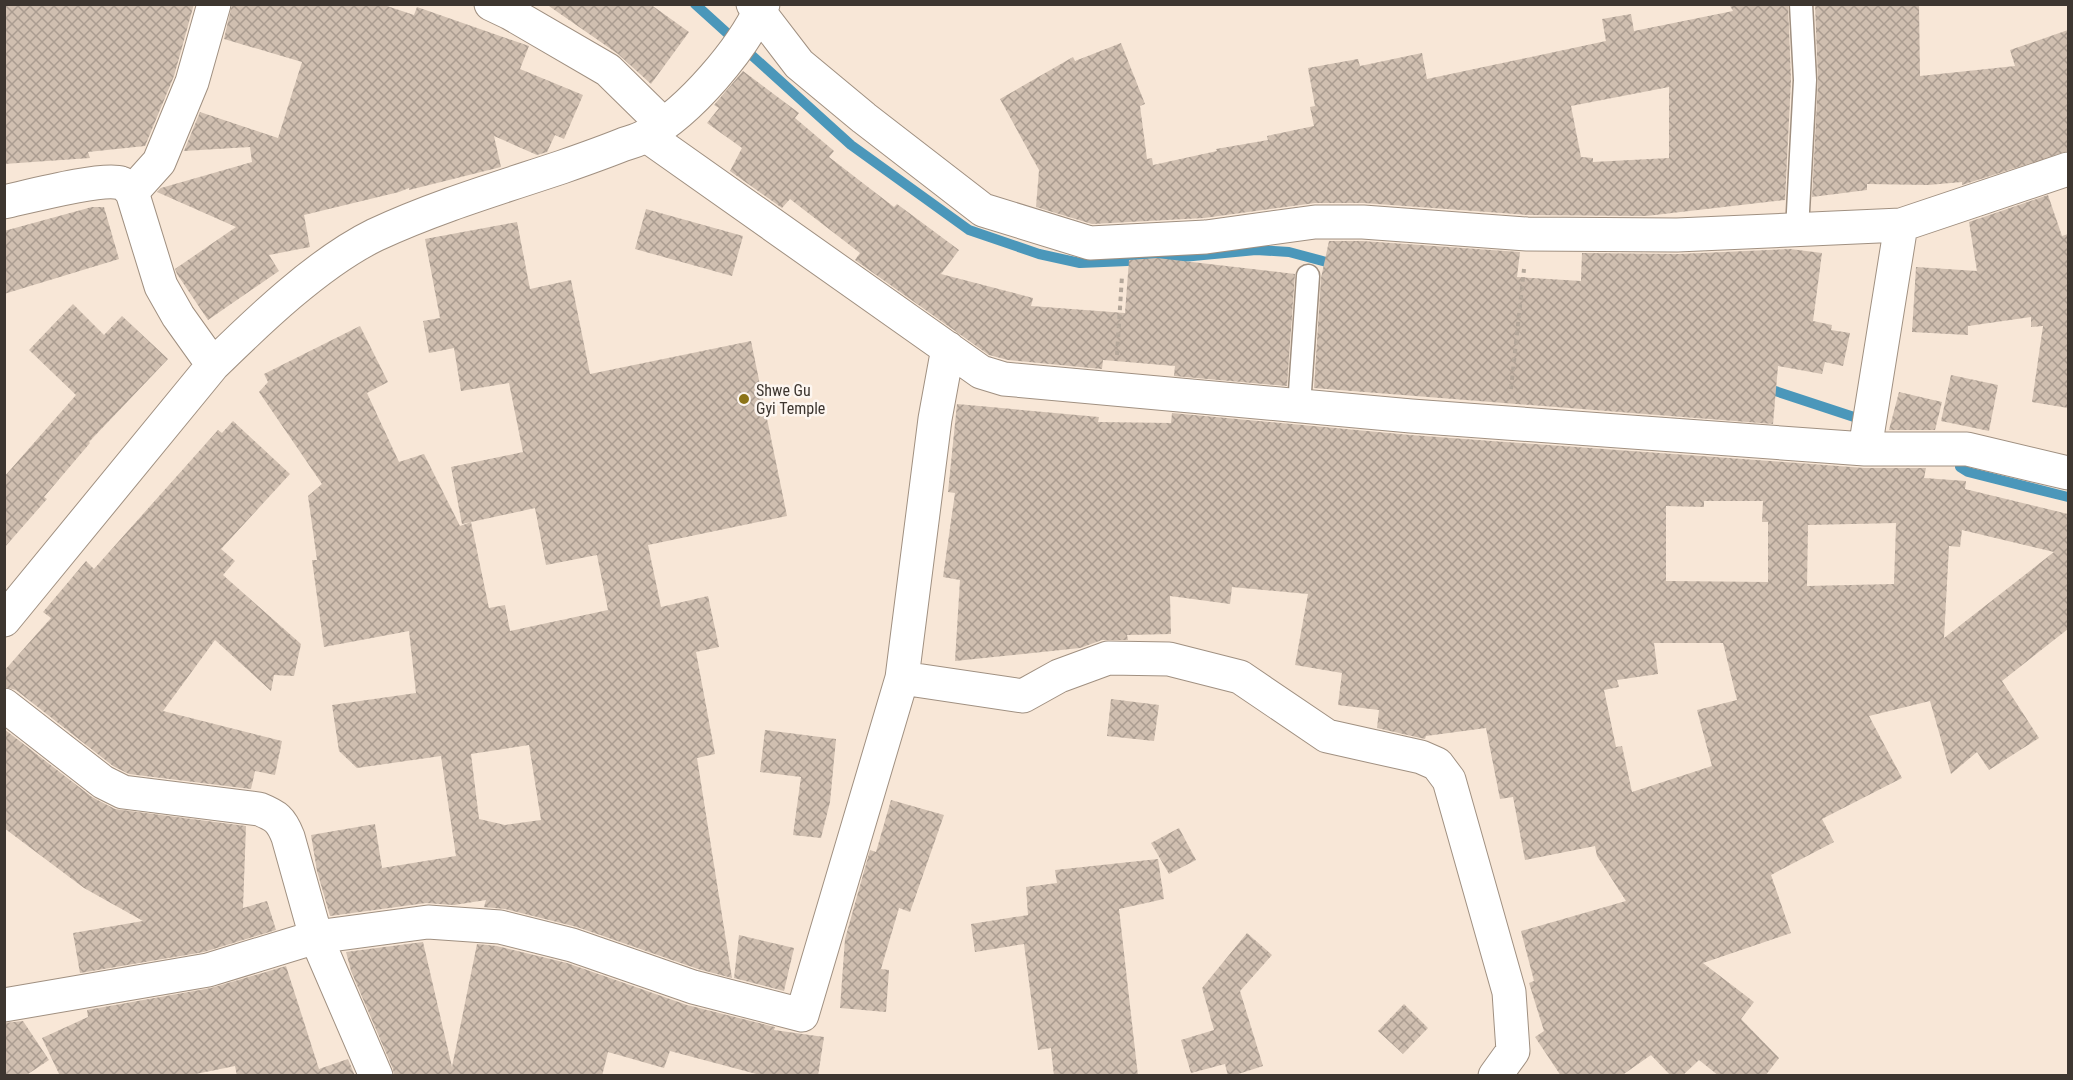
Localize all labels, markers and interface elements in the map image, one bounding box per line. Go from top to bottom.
place label: Shwe Gu Gyi Temple [756,381,825,418]
marker: Shwe Gu Gyi Temple [737,392,751,406]

